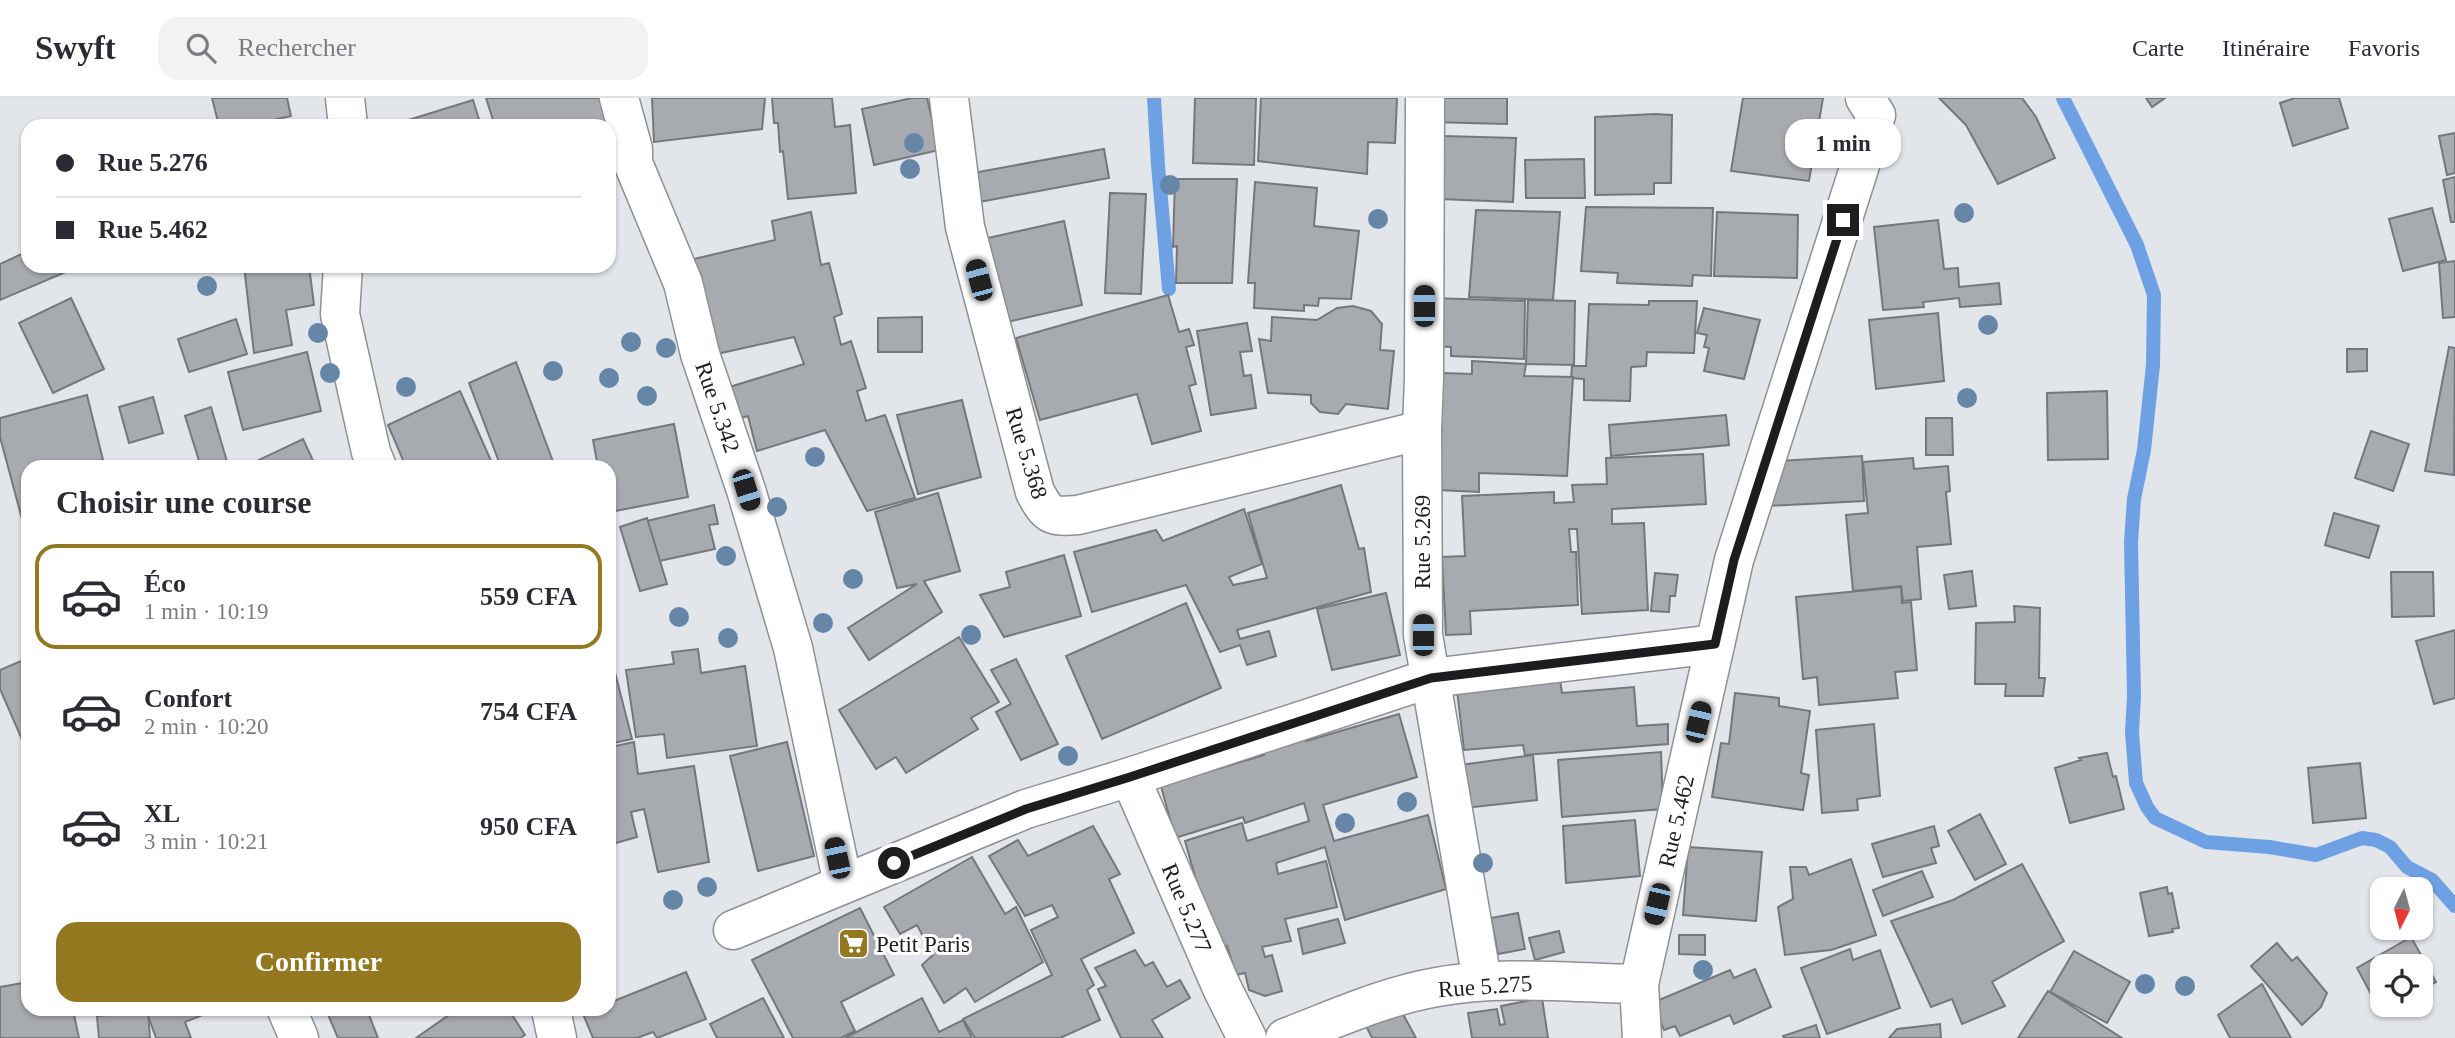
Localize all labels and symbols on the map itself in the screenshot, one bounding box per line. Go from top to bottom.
callout: 1 min [1785,118,1901,167]
route end [1827,204,1859,236]
car [964,257,995,303]
car [1414,285,1435,327]
street label: Rue 5.342 [690,358,745,456]
street label: Rue 5.368 [1001,404,1052,502]
car [730,467,763,513]
street label: Rue 5.269 [1410,495,1435,589]
car [1413,614,1434,656]
car [1684,699,1713,745]
street label: Rue 5.462 [1654,772,1699,870]
car [823,835,852,881]
route start [878,847,910,879]
street label: Rue 5.277 [1157,860,1217,957]
north arrow [2370,877,2432,940]
car [1643,881,1672,927]
supermarket icon: Petit Paris [836,927,870,961]
place label: Petit Paris [876,932,970,957]
street label: Rue 5.275 [1437,971,1533,1002]

